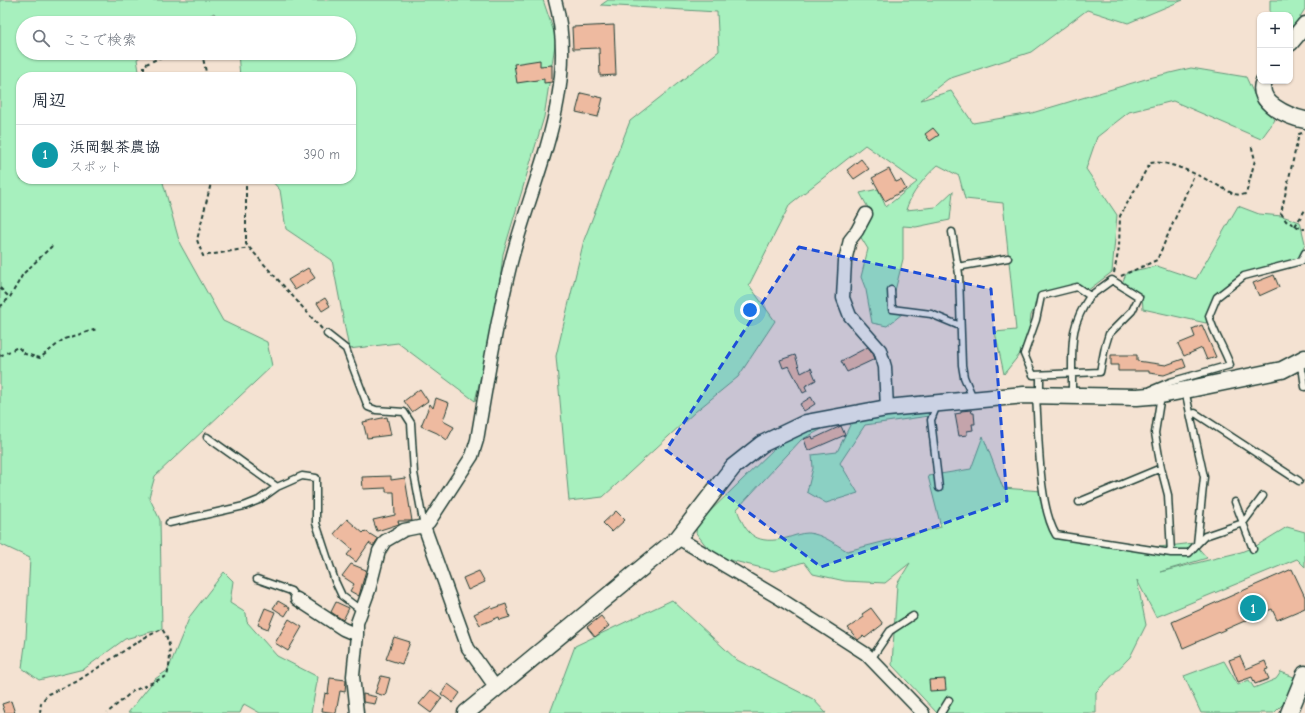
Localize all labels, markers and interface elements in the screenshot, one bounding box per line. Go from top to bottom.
map controls [1257,12,1293,84]
button: + [1257,12,1293,48]
search box [16,16,356,60]
icon: search [30,27,52,49]
text: ここで検索 [62,31,137,49]
button: − [1257,48,1293,84]
text: 周辺 [32,91,66,110]
text: 浜岡製茶農協 [70,138,160,156]
text: 1 [42,147,48,162]
text: 390 m [304,147,340,162]
text: スポット [70,159,122,174]
your location [740,300,760,320]
pin: 1 [1240,593,1266,623]

